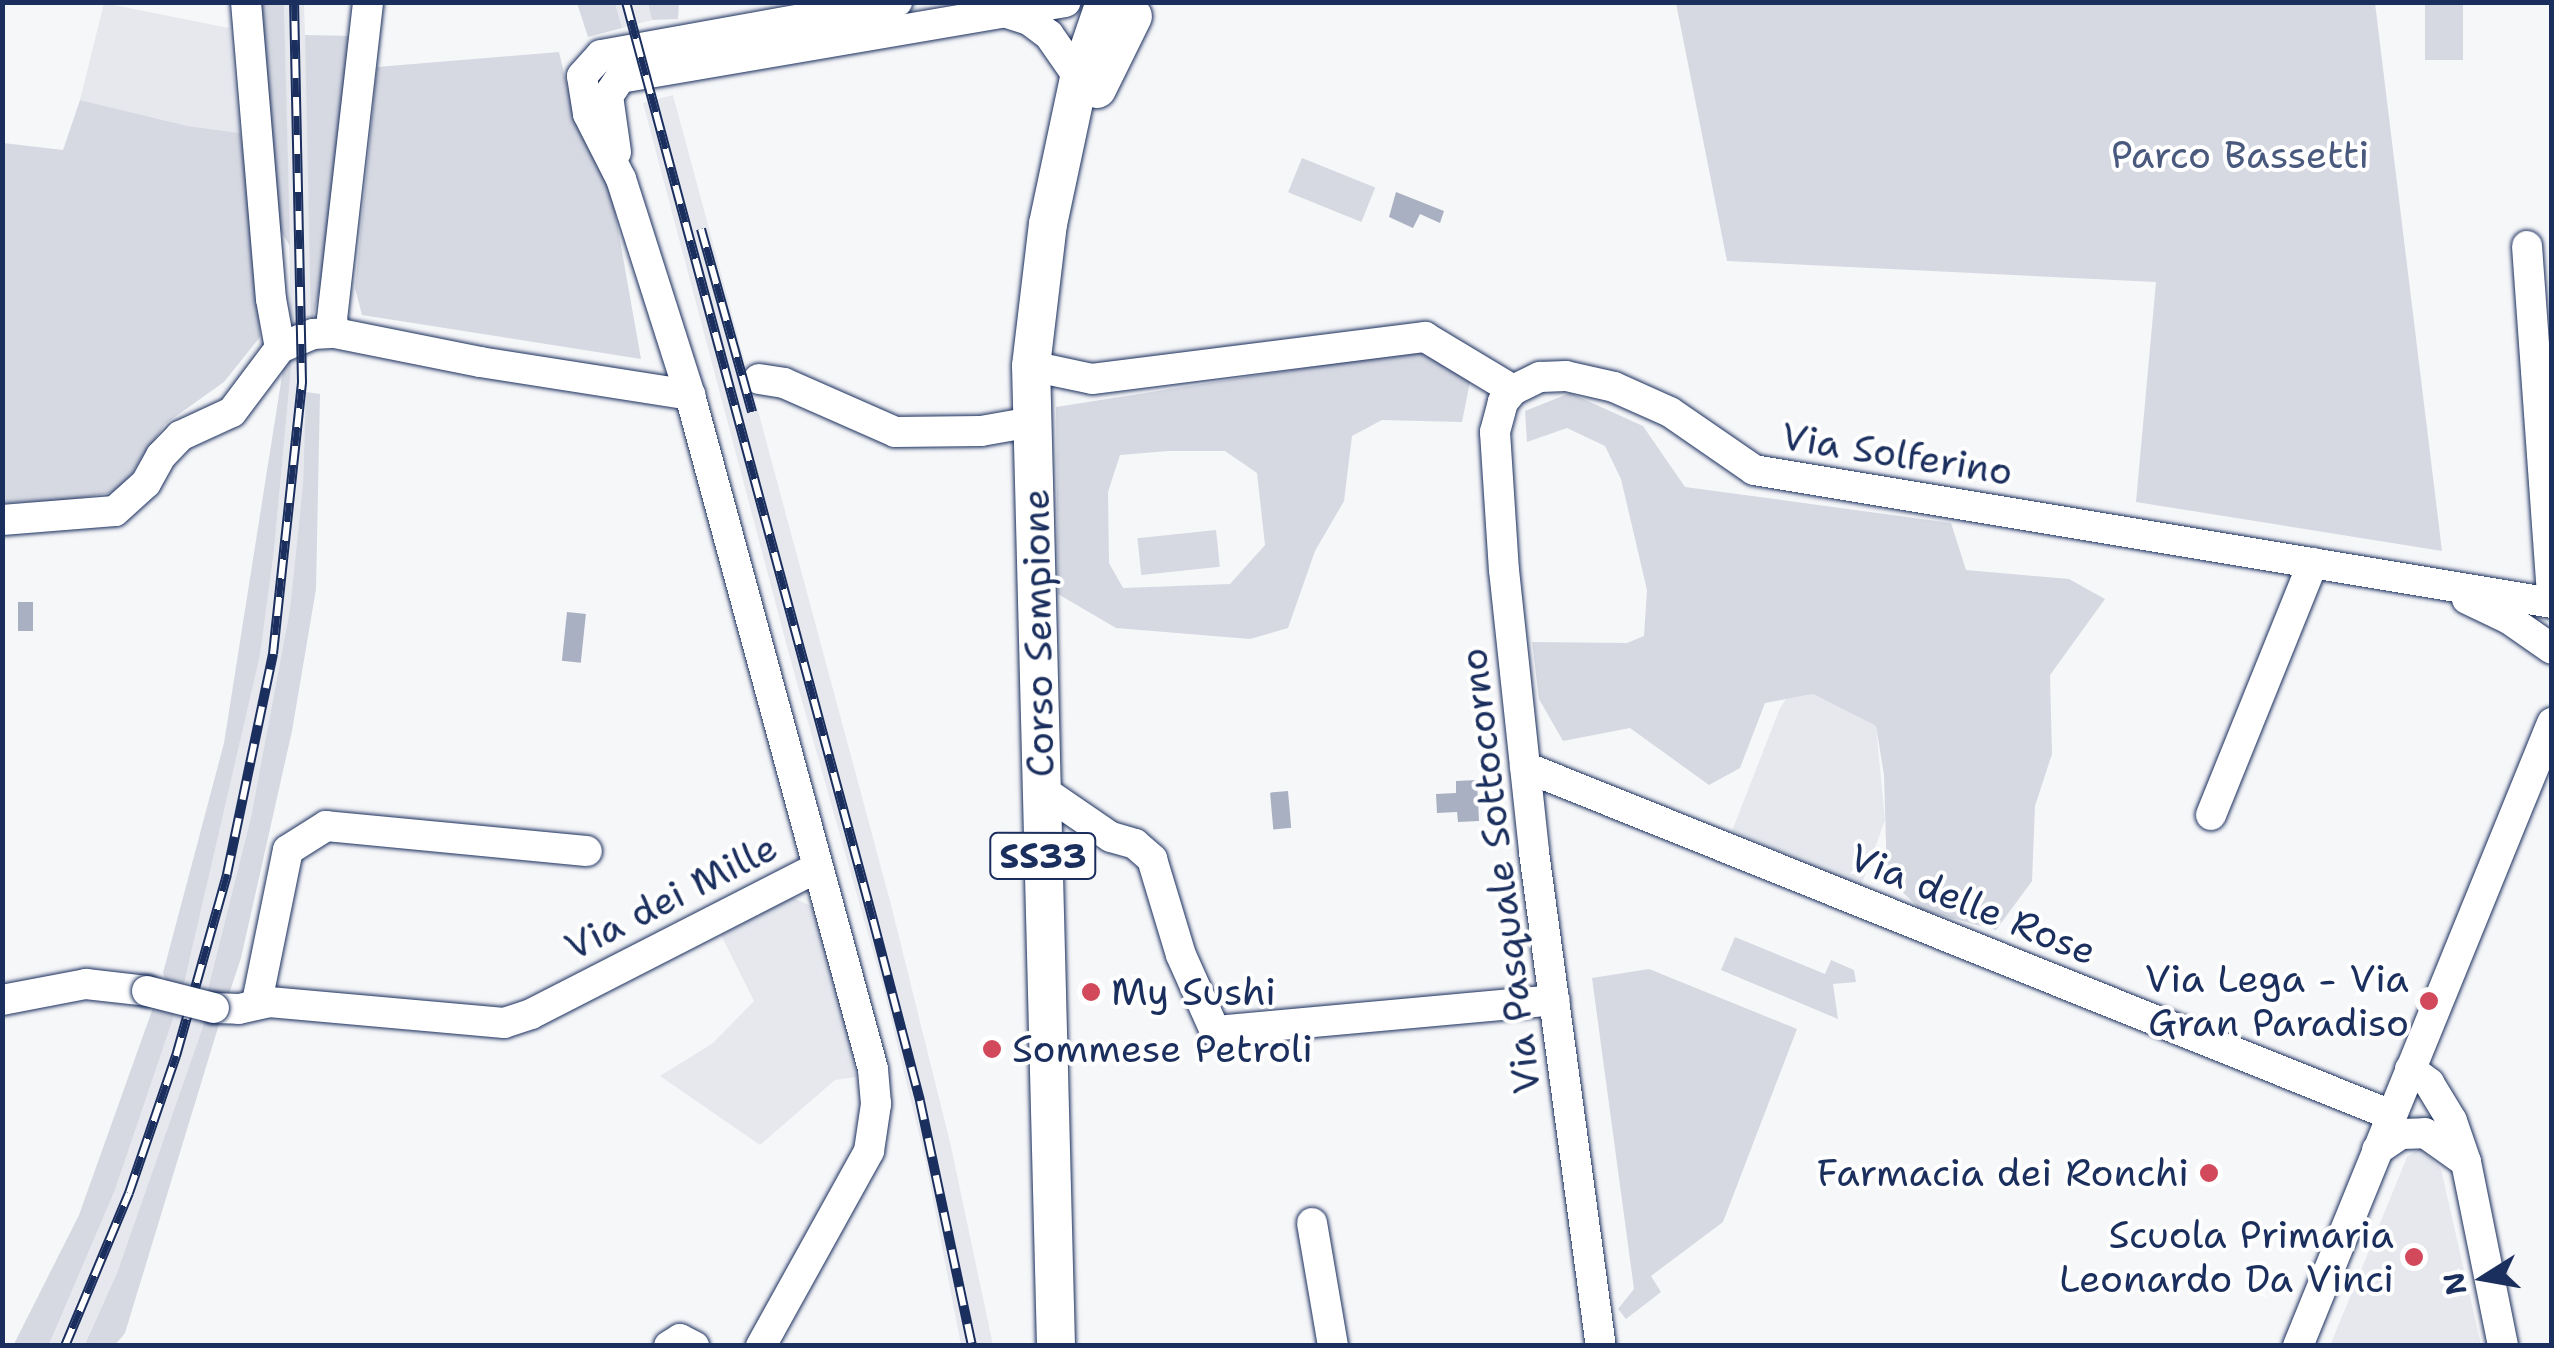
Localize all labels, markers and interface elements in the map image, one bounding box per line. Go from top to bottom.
park label: Parco Bassetti [2111,132,2369,178]
street label: Via Solferino [1778,413,2016,495]
street label: Corso Sempione [1013,488,1063,778]
street label: Via Pasquale Sottocorno [1450,646,1550,1096]
street label: Via dei Mille [557,824,785,970]
road number: SS33 [988,826,1098,886]
street label: Via delle Rose [1843,834,2103,974]
place label: Via Lega - Via Gran Paradiso [2145,956,2409,1046]
place label: My Sushi [1111,969,1276,1015]
marker: My Sushi [1080,981,1102,1003]
marker: Via Lega - Via Gran Paradiso [2418,990,2440,1012]
place label: Sommese Petroli [1012,1026,1313,1072]
marker: Sommese Petroli [981,1038,1003,1060]
place label: Farmacia dei Ronchi [1817,1150,2189,1196]
marker: Farmacia dei Ronchi [2198,1162,2220,1184]
place label: Scuola Primaria Leonardo Da Vinci [2059,1212,2394,1302]
north arrow [2434,1228,2534,1328]
marker: Scuola Primaria Leonardo Da Vinci [2403,1246,2425,1268]
text: N [2434,1269,2475,1298]

